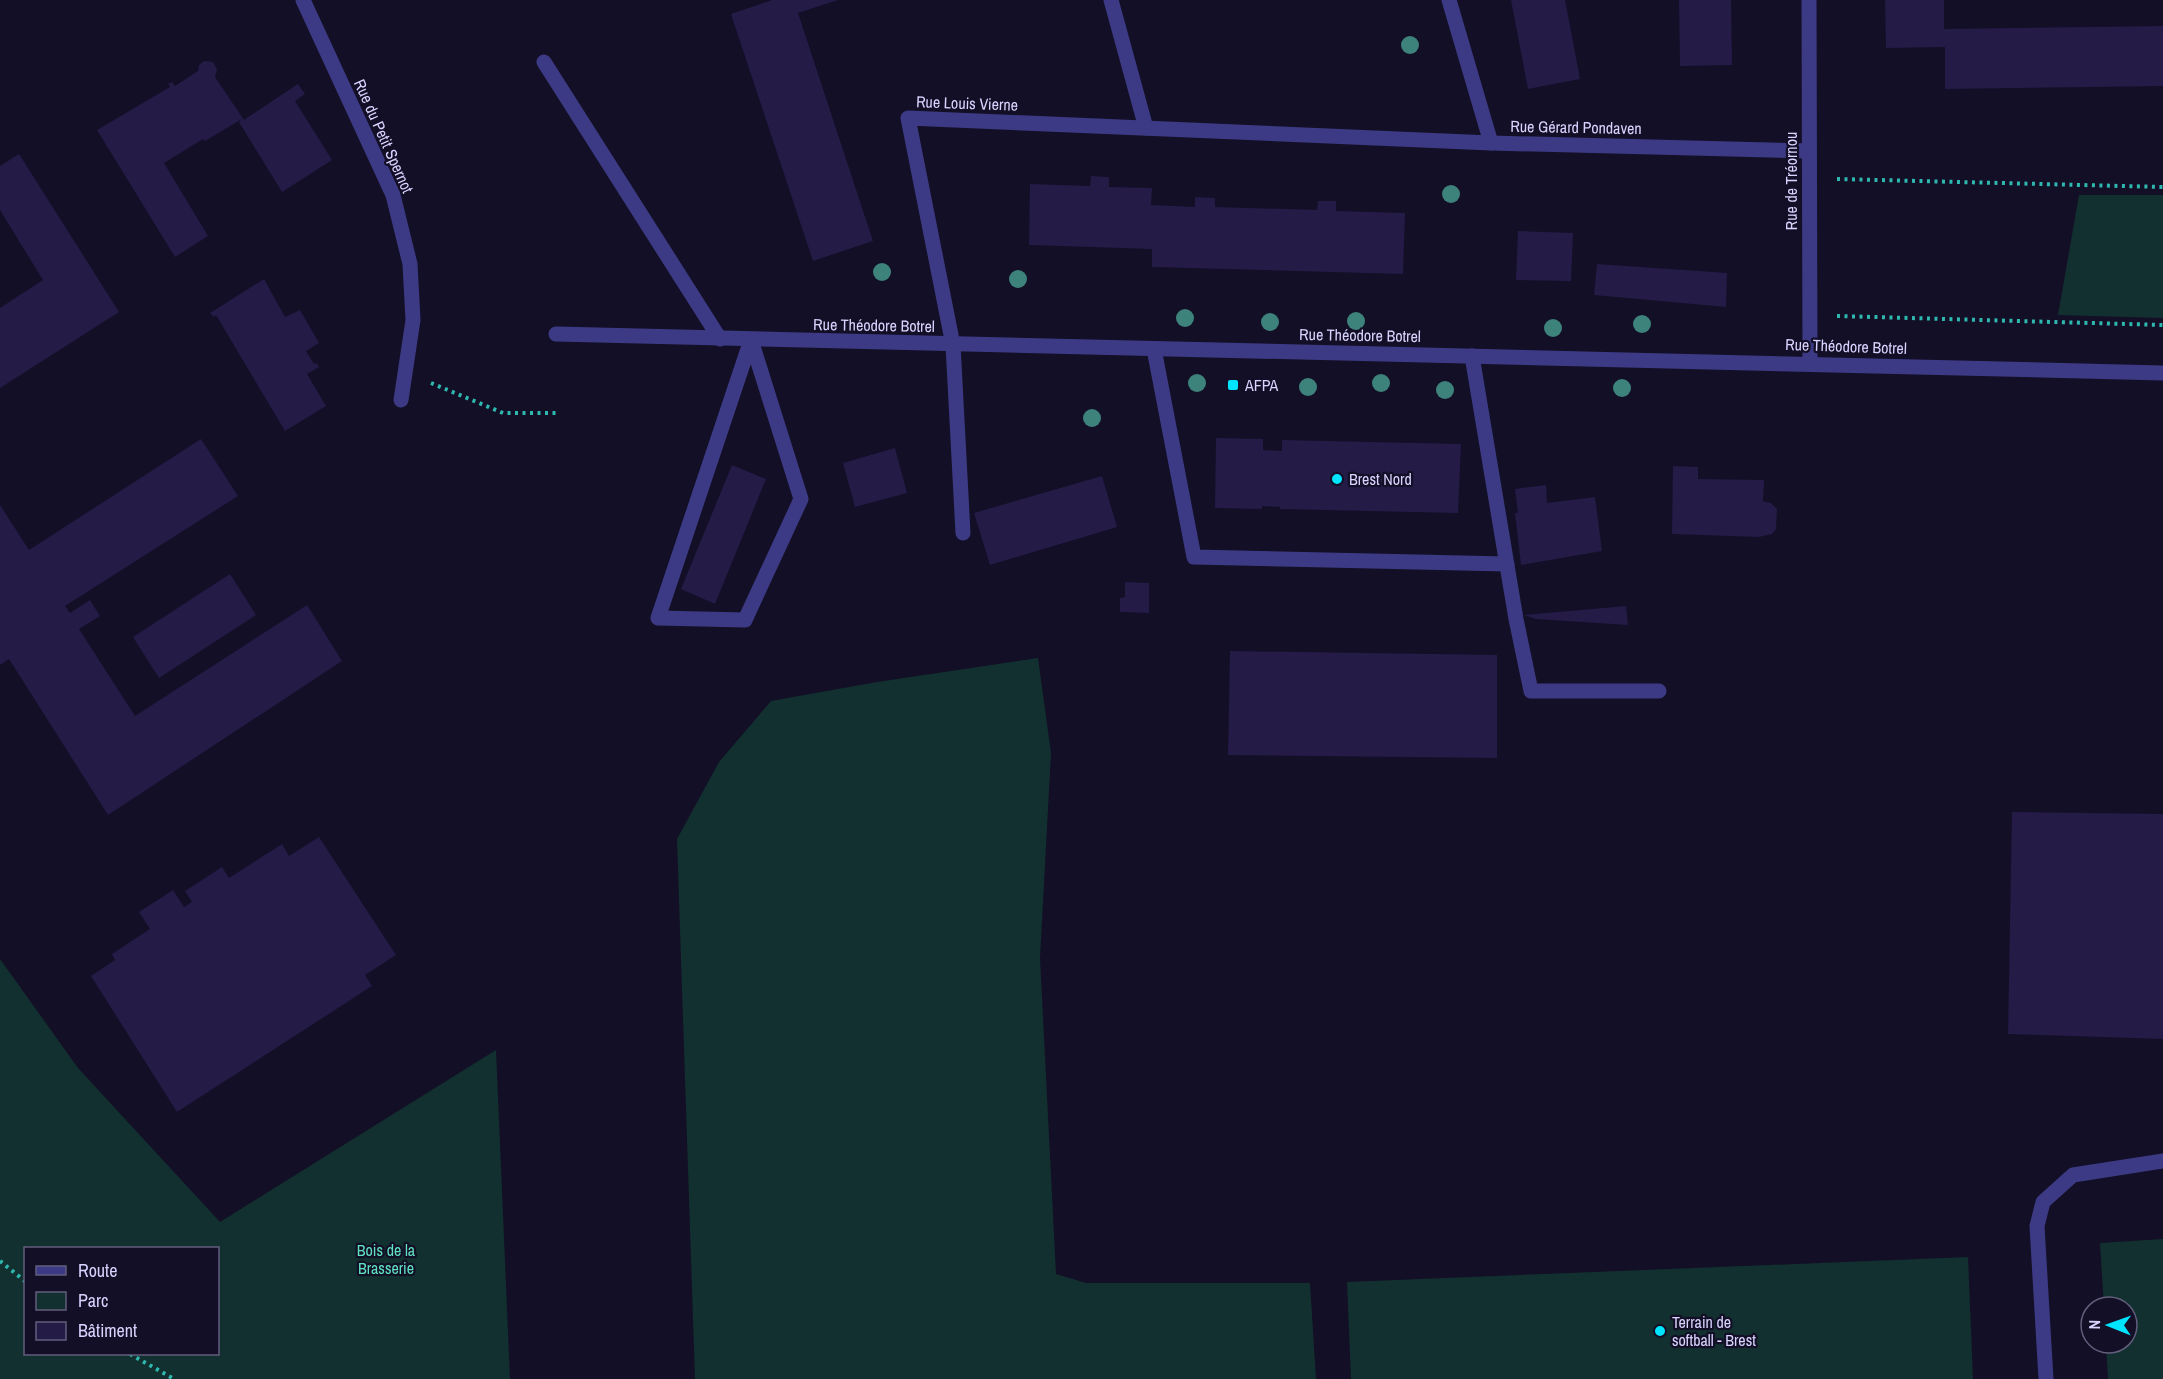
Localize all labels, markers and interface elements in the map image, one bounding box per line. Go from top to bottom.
street label: Rue du Petit Spernot [349,76,419,197]
street label: Rue Louis Vierne [916,90,1018,116]
street label: Rue Gérard Pondaven [1510,115,1642,139]
street label: Rue de Tréornou [1780,132,1802,230]
street label: Rue Théodore Botrel [813,313,935,337]
street label: Rue Théodore Botrel [1299,323,1421,347]
street label: Rue Théodore Botrel [1785,333,1907,359]
place label: AFPA [1244,374,1279,396]
marker: AFPA [1226,378,1240,392]
place label: Brest Nord [1349,468,1412,490]
marker: Brest Nord [1330,472,1344,486]
park label: Bois de la Brasserie [357,1239,416,1279]
legend [24,1247,219,1355]
text: Route [78,1258,117,1283]
text: Parc [78,1288,108,1313]
north arrow [2079,1295,2139,1355]
place label: Terrain de softball - Brest [1672,1311,1756,1351]
text: Bâtiment [78,1318,137,1343]
text: N [2083,1320,2105,1330]
marker: Terrain de softball - Brest [1653,1324,1667,1338]

